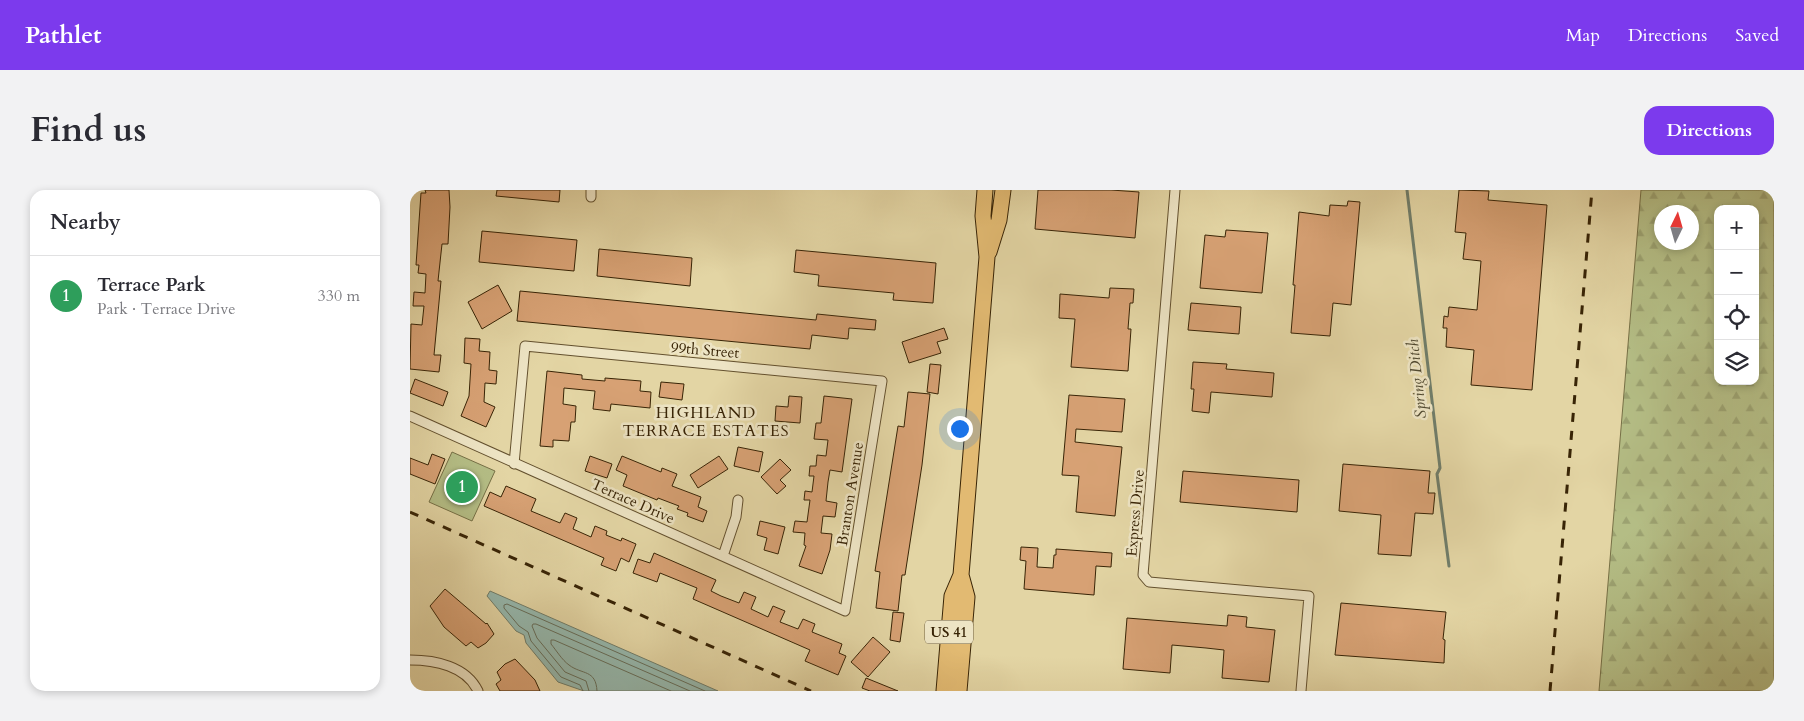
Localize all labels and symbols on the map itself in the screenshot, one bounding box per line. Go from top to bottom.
north arrow [1654,205,1699,250]
street label: 99th Street [670,337,740,363]
water label: Spring Ditch [1402,338,1432,420]
district label: HIGHLAND TERRACE ESTATES [622,402,790,442]
your location [947,416,973,442]
street label: Branton Avenue [832,441,868,547]
pin: 1 [446,468,478,506]
street label: Express Drive [1121,468,1149,557]
street label: Terrace Drive [588,474,678,528]
road number: US 41 [925,621,973,644]

